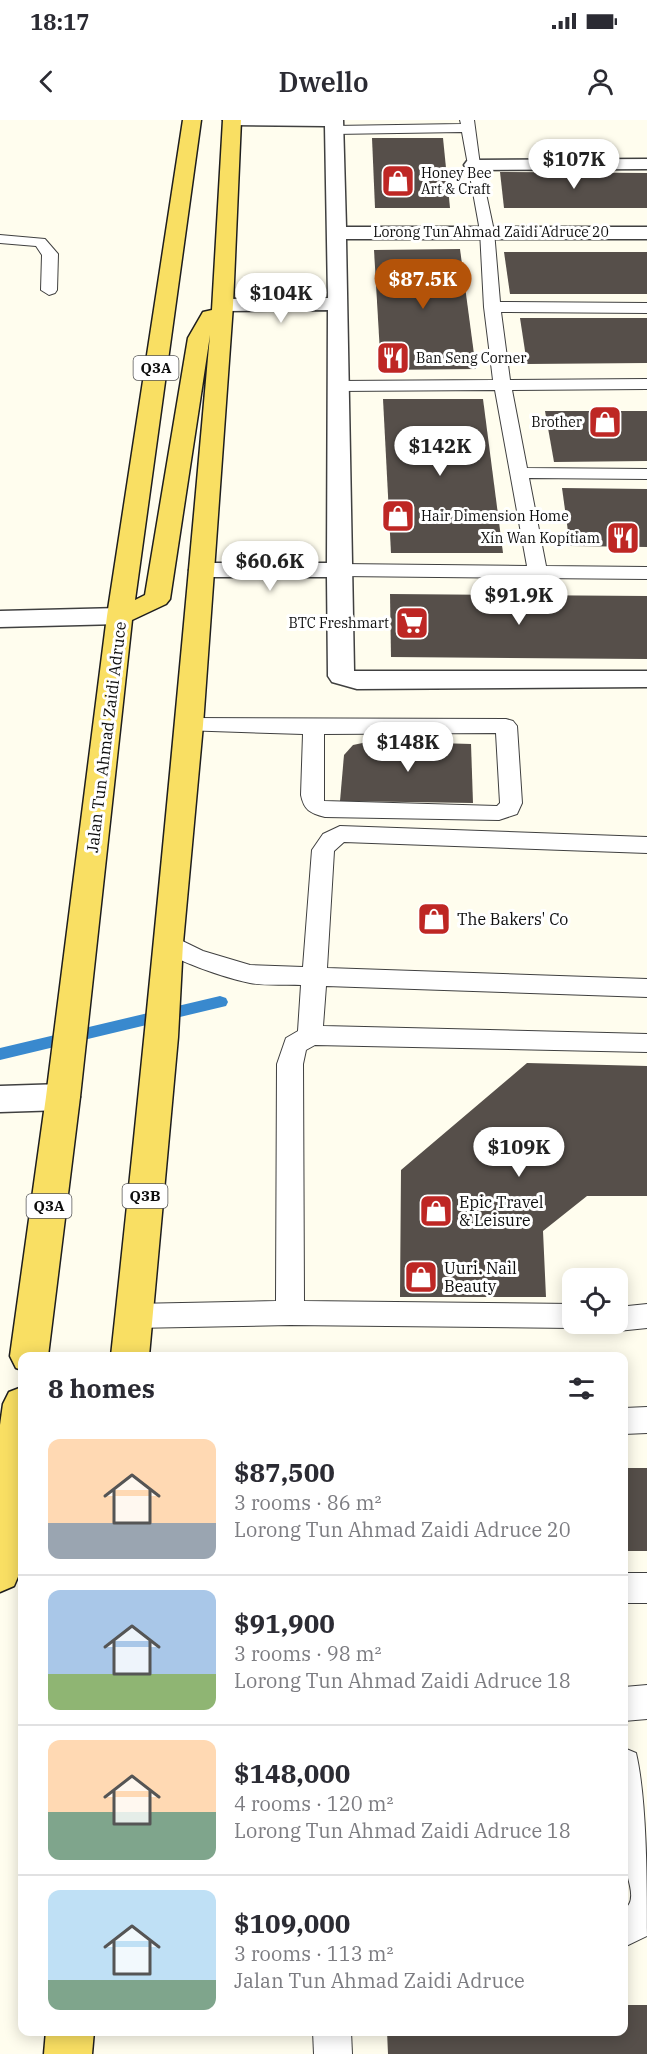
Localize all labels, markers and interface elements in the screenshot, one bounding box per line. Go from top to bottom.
text: 18:17 [30,7,89,36]
text: Dwello [279,64,368,99]
icon: back [30,65,63,98]
icon: person [584,65,617,98]
pin: $107K [532,139,616,190]
text: $107K [542,145,606,172]
shop icon: Honey Bee Art & Craft [380,163,416,199]
place label: Honey Bee Art & Craft [421,164,491,198]
street label: Lorong Tun Ahmad Zaidi Adruce 20 [373,223,609,241]
pin: $87.5K [374,259,472,310]
text: $87.5K [389,265,457,292]
pin: $104K [239,273,323,324]
text: $104K [249,279,313,306]
restaurant icon: Ban Seng Corner [375,340,411,376]
place label: Ban Seng Corner [416,349,527,367]
road number: Q3A [134,356,178,380]
shop icon: Brother [587,404,623,440]
place label: Brother [531,413,583,431]
pin: $142K [398,426,482,477]
text: $142K [408,432,472,459]
shop icon: Hair Dimension Home [380,498,416,534]
place label: Hair Dimension Home [421,507,569,525]
restaurant icon: Xin Wan Kopitiam [605,520,641,556]
place label: Xin Wan Kopitiam [481,529,600,547]
pin: $60.6K [221,541,319,592]
text: $60.6K [236,547,304,574]
pin: $91.9K [470,575,568,626]
text: $91.9K [485,581,553,608]
supermarket icon: BTC Freshmart [394,605,430,641]
place label: BTC Freshmart [289,614,389,632]
street label: Jalan Tun Ahmad Zaidi Adruce [82,620,130,854]
pin: $148K [366,722,450,773]
text: $148K [376,728,440,755]
shop icon: The Bakers' Co [416,901,452,937]
place label: The Bakers' Co [457,909,568,929]
pin: $109K [477,1127,561,1178]
text: $109K [487,1133,551,1160]
road number: Q3B [122,1184,168,1208]
place label: Epic Travel & Leisure [459,1192,544,1230]
shop icon: Epic Travel & Leisure [418,1193,454,1229]
road number: Q3A [26,1194,72,1218]
place label: Uuri. Nail Beauty [444,1258,517,1296]
shop icon: Uuri. Nail Beauty [403,1259,439,1295]
map controls [562,1268,628,1334]
button: locate [562,1268,628,1334]
text: 8 homes [48,1371,155,1405]
icon: filters [565,1372,598,1405]
text: $87,500 [234,1455,335,1489]
icon: home [96,1463,168,1535]
text: 3 rooms · 86 m² [234,1489,381,1516]
text: Lorong Tun Ahmad Zaidi Adruce 20 [234,1516,571,1543]
text: $91,900 [234,1606,335,1640]
icon: home [96,1614,168,1686]
text: 3 rooms · 98 m² [234,1640,381,1667]
text: Lorong Tun Ahmad Zaidi Adruce 18 [234,1667,571,1694]
text: $148,000 [234,1756,350,1790]
icon: home [96,1764,168,1836]
text: 4 rooms · 120 m² [234,1790,393,1817]
text: Lorong Tun Ahmad Zaidi Adruce 18 [234,1817,571,1844]
text: $109,000 [234,1906,350,1940]
icon: home [96,1914,168,1986]
text: 3 rooms · 113 m² [234,1940,393,1967]
text: Jalan Tun Ahmad Zaidi Adruce [234,1967,525,1994]

